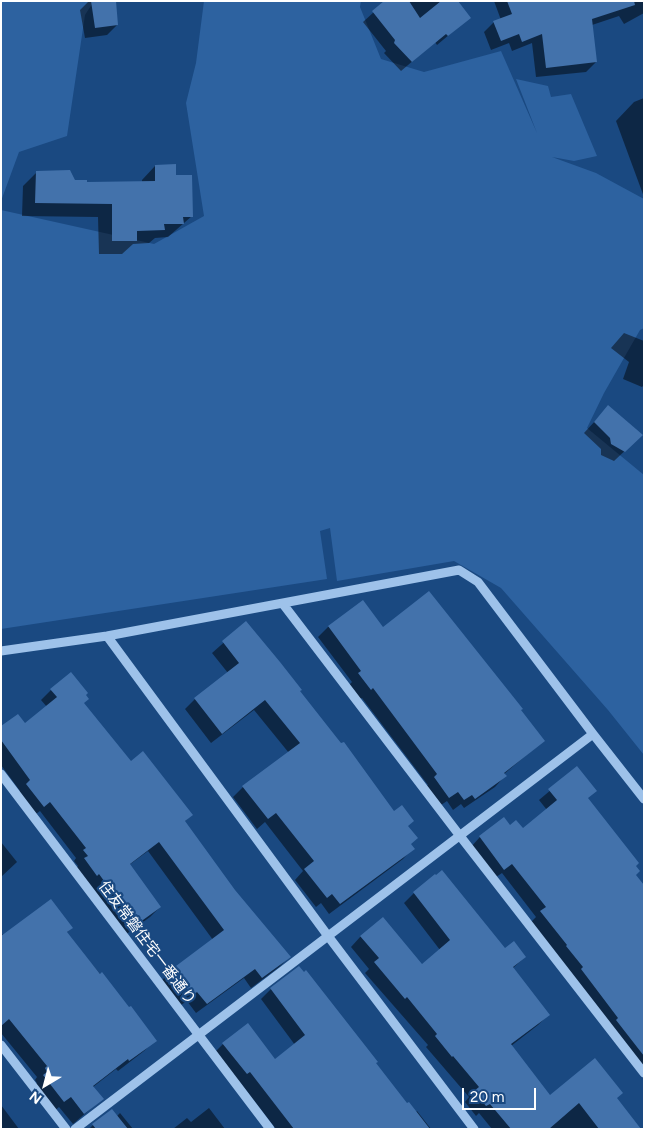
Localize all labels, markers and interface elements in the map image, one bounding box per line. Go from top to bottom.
street label: 住友常磐住宅一番通り [95,878,199,1008]
north arrow [20,1060,70,1110]
scale bar [465,1078,539,1110]
text: N [26,1087,45,1107]
text: 20 m [470,1088,504,1106]

